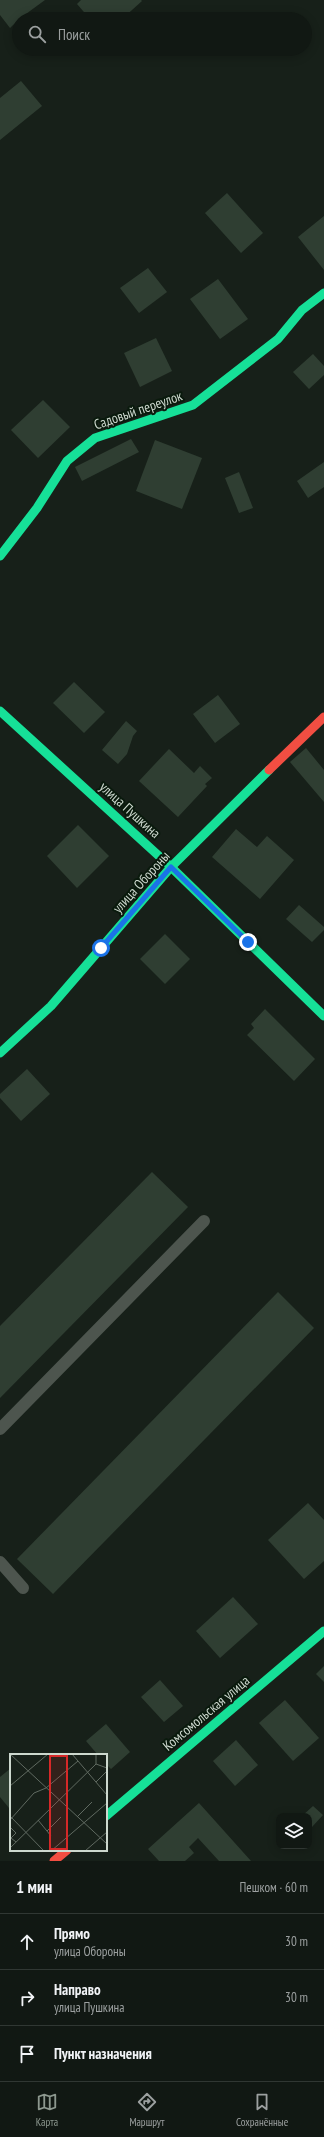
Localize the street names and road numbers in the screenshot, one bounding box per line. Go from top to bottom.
street label: Садовый переулок [91,386,185,434]
street label: улица Пушкина [96,778,164,842]
street label: улица Обороны [108,847,174,917]
street label: Комсомольская улица [159,1672,253,1754]

